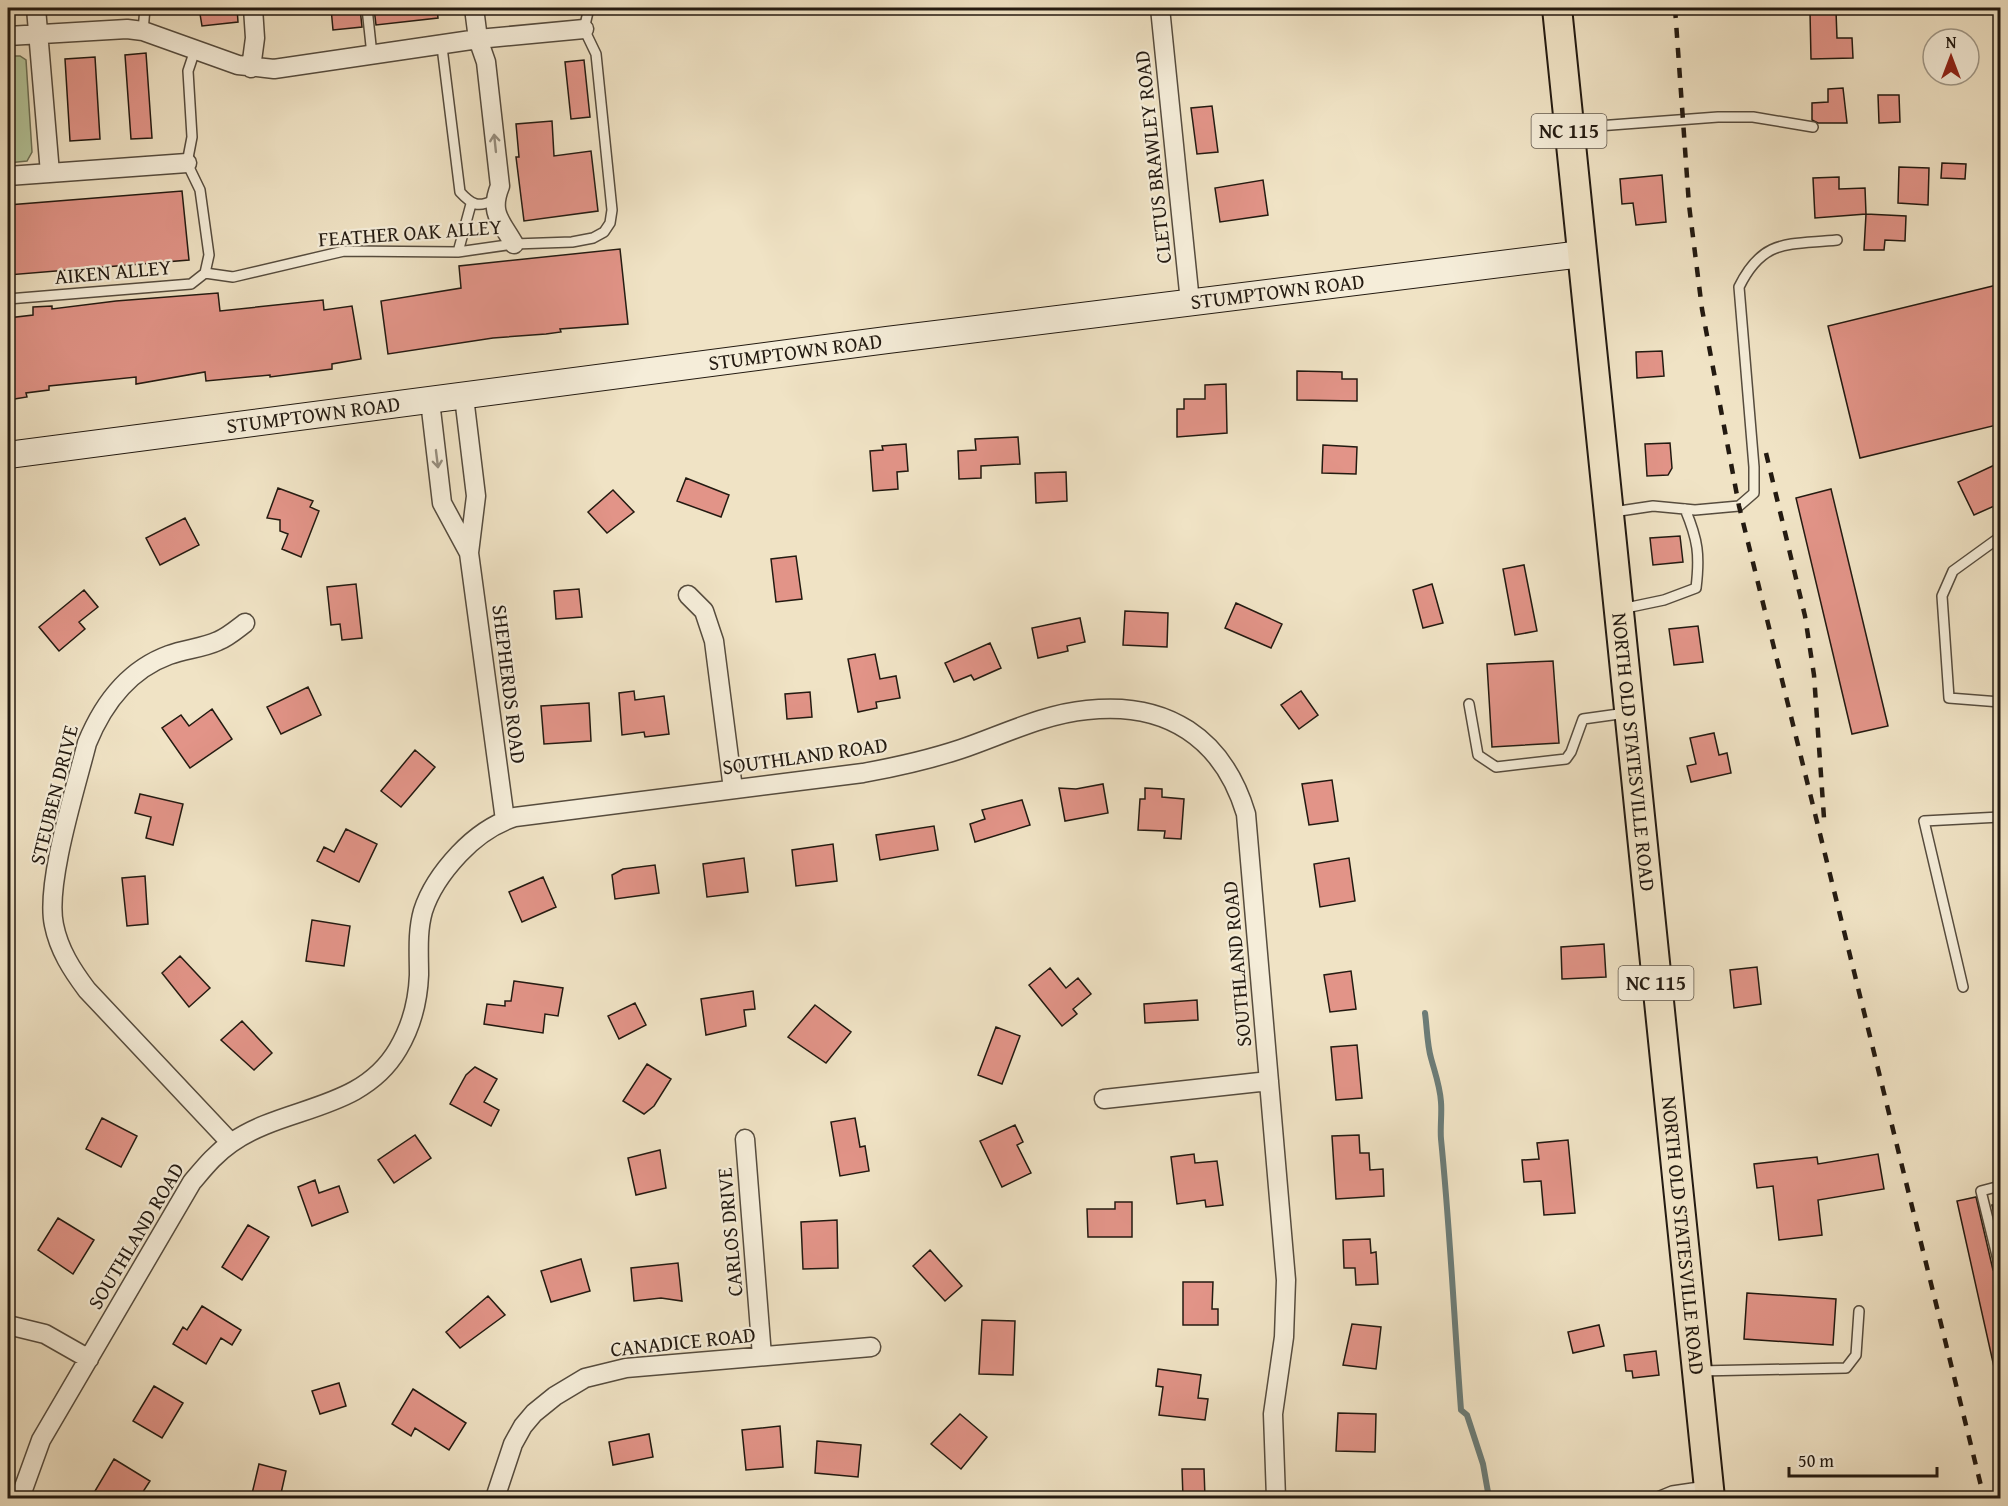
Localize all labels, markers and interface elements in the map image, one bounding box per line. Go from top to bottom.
north arrow [1921,27,1981,87]
text: N [1946,30,1957,54]
street label: CLETUS BRAWLEY ROAD [1126,49,1179,265]
road number: NC 115 [1532,114,1606,148]
one-way arrow [489,134,500,154]
street label: FEATHER OAK ALLEY [317,211,503,254]
street label: AIKEN ALLEY [53,251,173,292]
street label: STUMPTOWN ROAD [1189,265,1366,317]
street label: STUMPTOWN ROAD [706,325,884,378]
street label: STUMPTOWN ROAD [225,388,402,441]
one-way arrow [431,449,442,469]
street label: SHEPHERDS ROAD [484,603,535,765]
street label: NORTH OLD STATESVILLE ROAD [1604,611,1664,893]
street label: STEUBEN DRIVE [21,721,86,868]
street label: SOUTHLAND ROAD [720,729,889,782]
street label: SOUTHLAND ROAD [1214,880,1259,1048]
road number: NC 115 [1618,966,1694,1000]
street label: NORTH OLD STATESVILLE ROAD [1654,1095,1713,1376]
street label: SOUTHLAND ROAD [79,1156,192,1315]
street label: CARLOS DRIVE [708,1166,751,1298]
street label: CANADICE ROAD [609,1318,757,1365]
scale bar [1789,1440,1938,1478]
text: 50 m [1798,1447,1834,1474]

